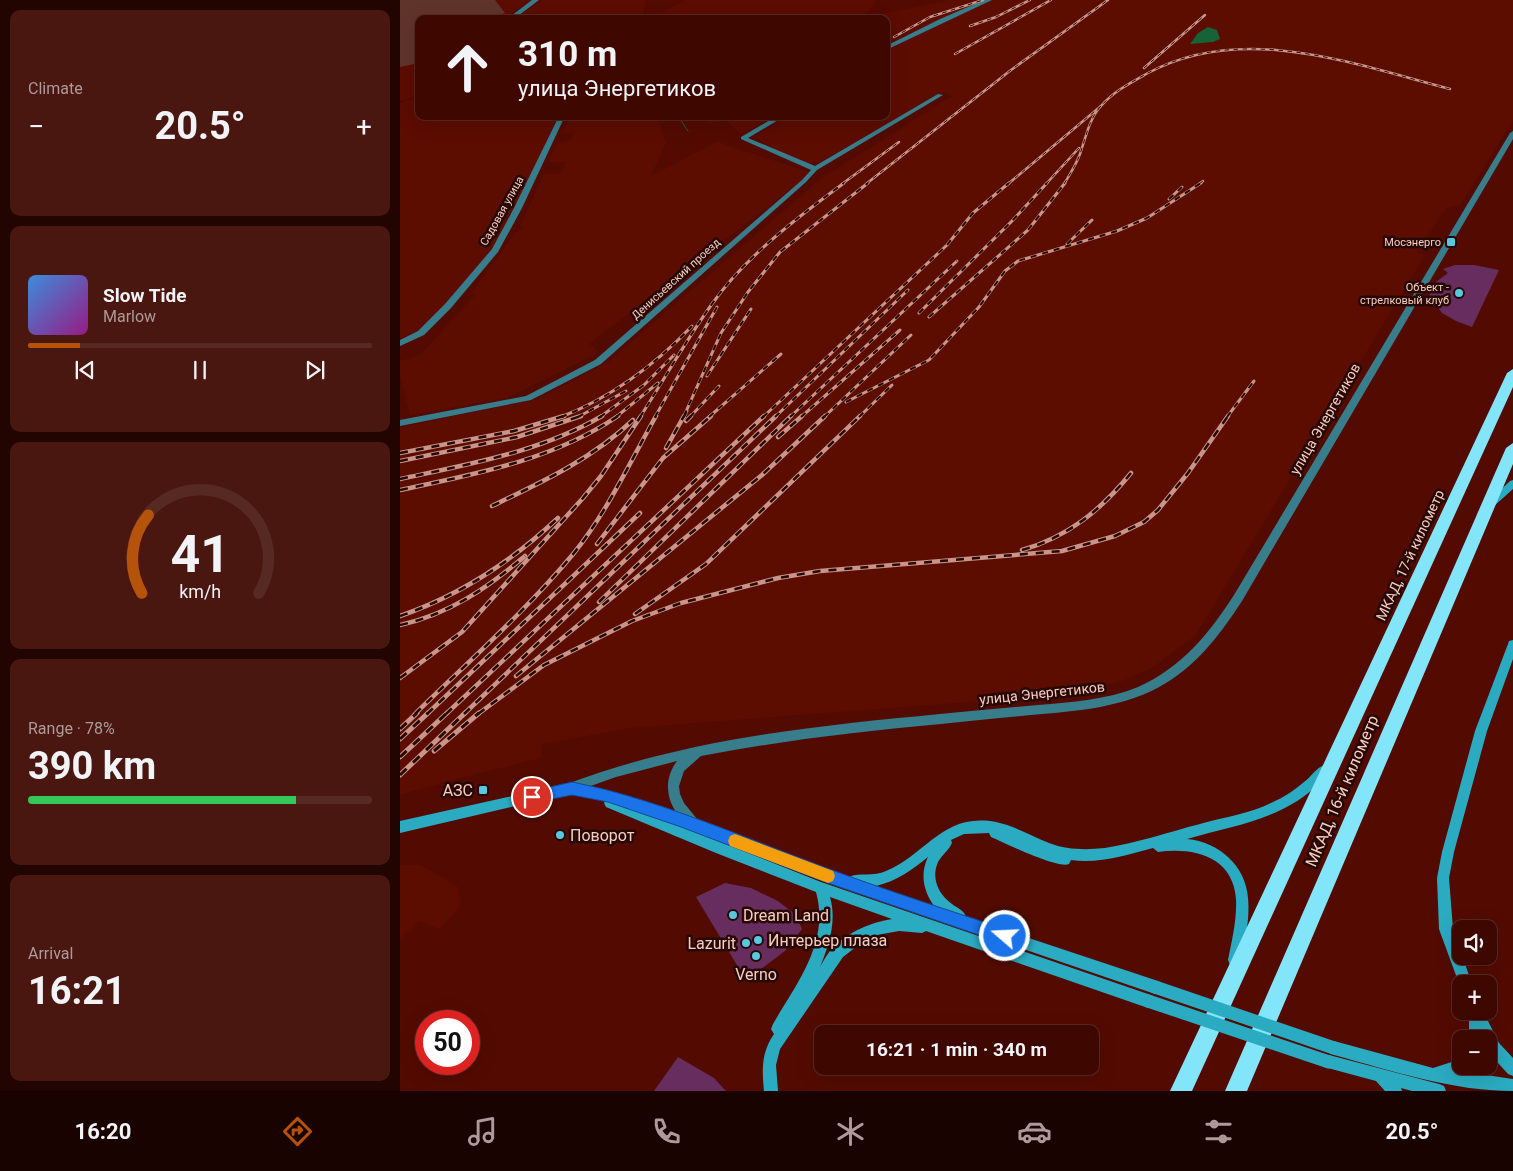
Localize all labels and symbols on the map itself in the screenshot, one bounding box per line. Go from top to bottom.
street label: Садовая улица [478,174,526,248]
street label: Денисьевский проезд [629,236,723,322]
place label: Мосэнерго [1384,236,1441,249]
marker: Мосэнерго [1445,236,1457,248]
place label: Объект - стрелковый клуб [1360,281,1449,307]
marker: Объект - стрелковый клуб [1453,287,1465,299]
street label: улица Энергетиков [1287,360,1363,478]
street label: МКАД, 17-й километр [1373,487,1447,623]
street label: улица Энергетиков [978,678,1106,708]
street label: МКАД, 16-й километр [1301,712,1383,870]
pin [511,776,553,818]
place label: АЗС [443,781,473,800]
marker: АЗС [477,784,489,796]
place label: Поворот [570,826,635,845]
marker: Поворот [554,829,566,841]
place label: Dream Land [743,906,829,925]
marker: Dream Land [727,909,739,921]
position arrow [978,909,1030,961]
place label: Интерьер плаза [768,931,887,950]
place label: Lazurit [687,934,736,953]
marker: Интерьер плаза [752,934,764,946]
marker: Lazurit [740,937,752,949]
marker: Verno [750,950,762,962]
place label: Verno [735,965,777,984]
speed limit sign: 50 [415,1010,480,1075]

